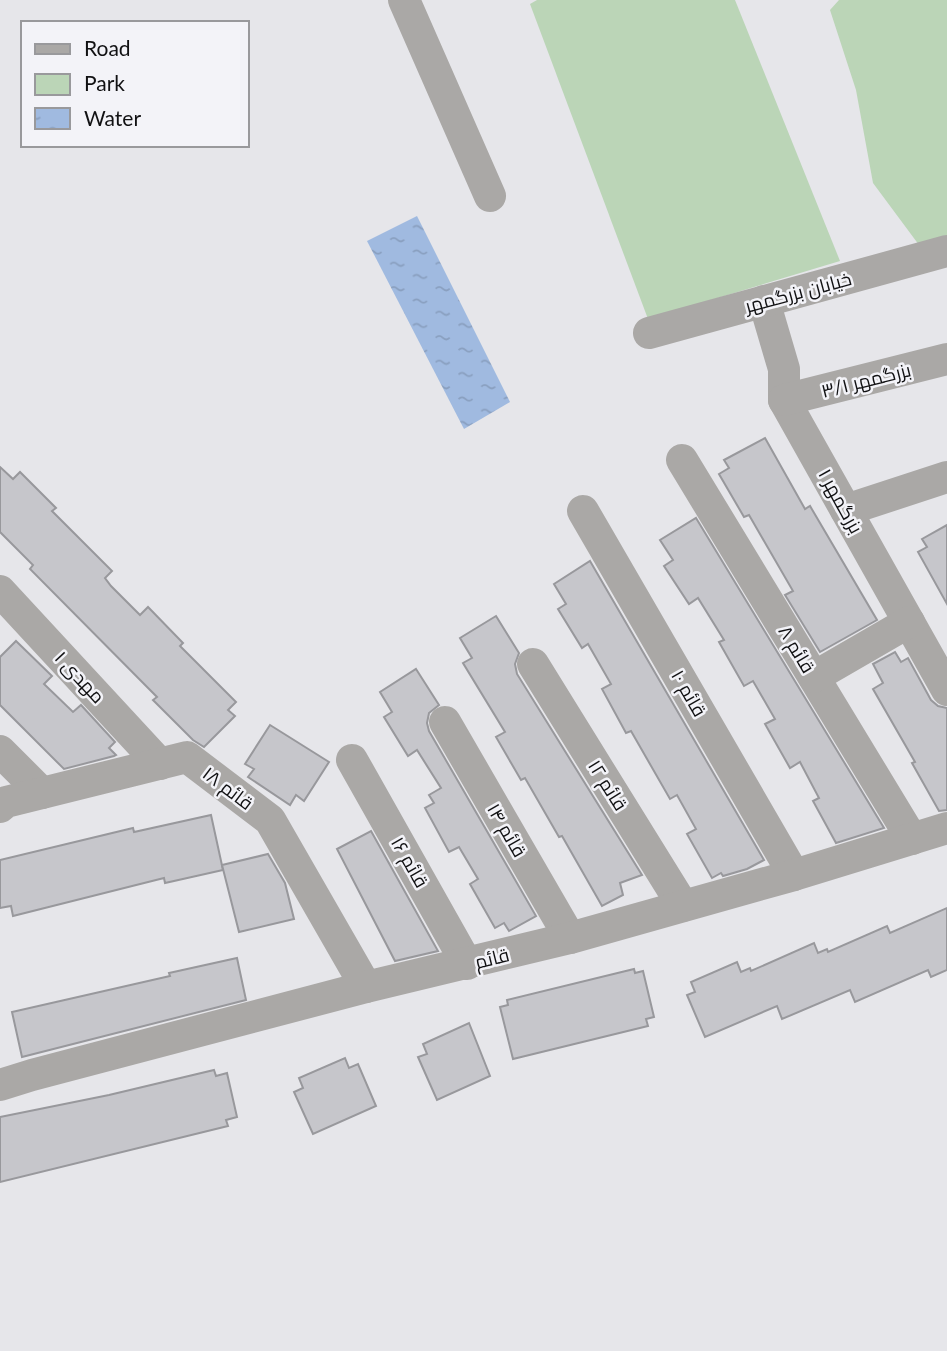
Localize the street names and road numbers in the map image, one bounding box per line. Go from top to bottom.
street label: خیابان بزرگمهر [741,266,854,318]
street label: بزرگمهر ۳/۱ [819,357,913,403]
street label: بزرگمهر ۱ [813,464,869,538]
street label: قائم ۸ [772,621,821,678]
street label: مهدی ۱ [50,646,110,708]
street label: قائم ۱۰ [664,665,712,722]
street label: قائم ۱۲ [581,755,633,816]
street label: قائم ۱۸ [197,761,258,816]
street label: قائم ۱۴ [480,799,532,862]
street label: قائم ۱۶ [384,832,434,893]
street label: قائم [472,942,512,976]

